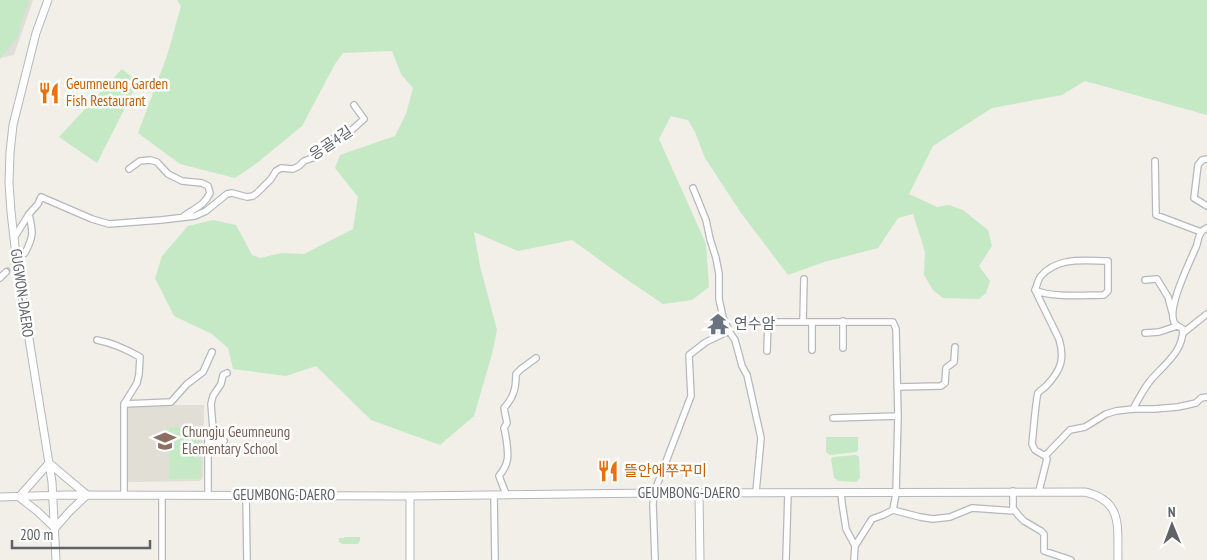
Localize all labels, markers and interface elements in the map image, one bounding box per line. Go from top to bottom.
place label: Geumneung Garden Fish Restaurant [66,74,168,110]
restaurant icon: Geumneung Garden Fish Restaurant [36,80,62,106]
street label: 응골4길 [305,121,356,164]
street label: GUGWON-DAERO [7,247,38,338]
temple icon: 연수암 [705,311,731,337]
place label: 연수암 [734,314,776,333]
place label: Chungju Geumneung Elementary School [182,422,290,458]
school or university icon: Chungju Geumneung Elementary School [152,428,178,454]
restaurant icon: 뜰안에쭈꾸미 [595,458,621,484]
place label: 뜰안에쭈꾸미 [624,461,707,480]
street label: GEUMBONG-DAERO [638,483,740,502]
street label: GEUMBONG-DAERO [233,485,335,504]
north arrow [1147,500,1197,550]
text: N [1168,503,1176,521]
scale bar [12,518,150,550]
text: 200 m [20,525,53,544]

